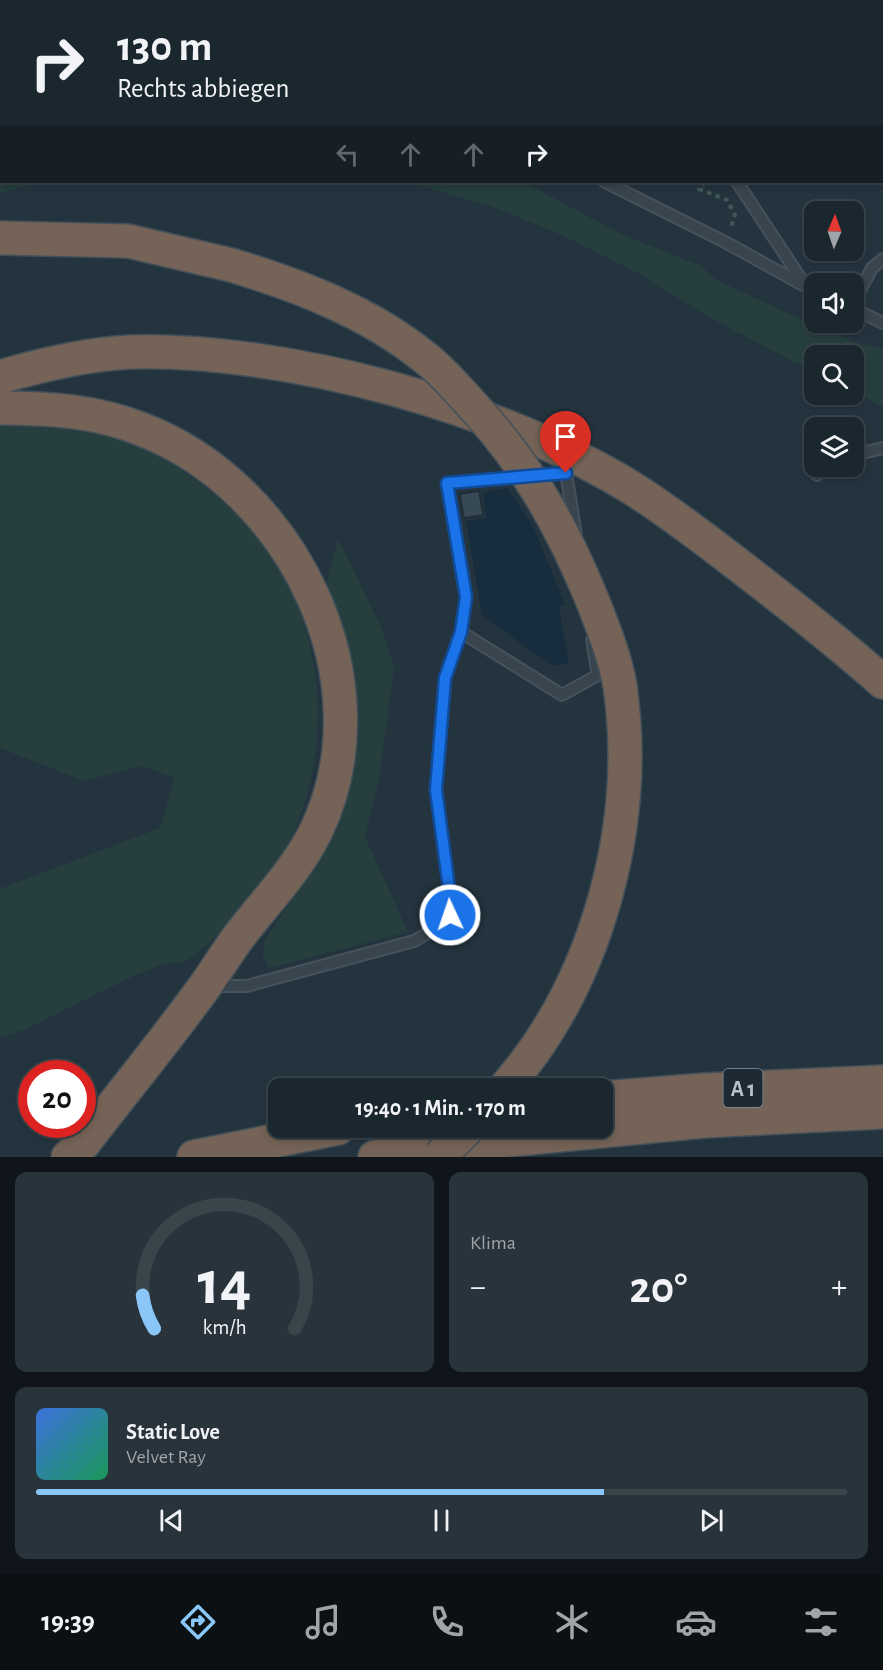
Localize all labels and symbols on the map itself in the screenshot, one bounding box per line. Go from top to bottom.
north arrow [804,201,864,261]
pin [540,411,591,473]
position arrow [418,883,482,947]
speed limit sign: 20 [18,1060,96,1138]
road number: A 1 [724,1069,762,1107]

